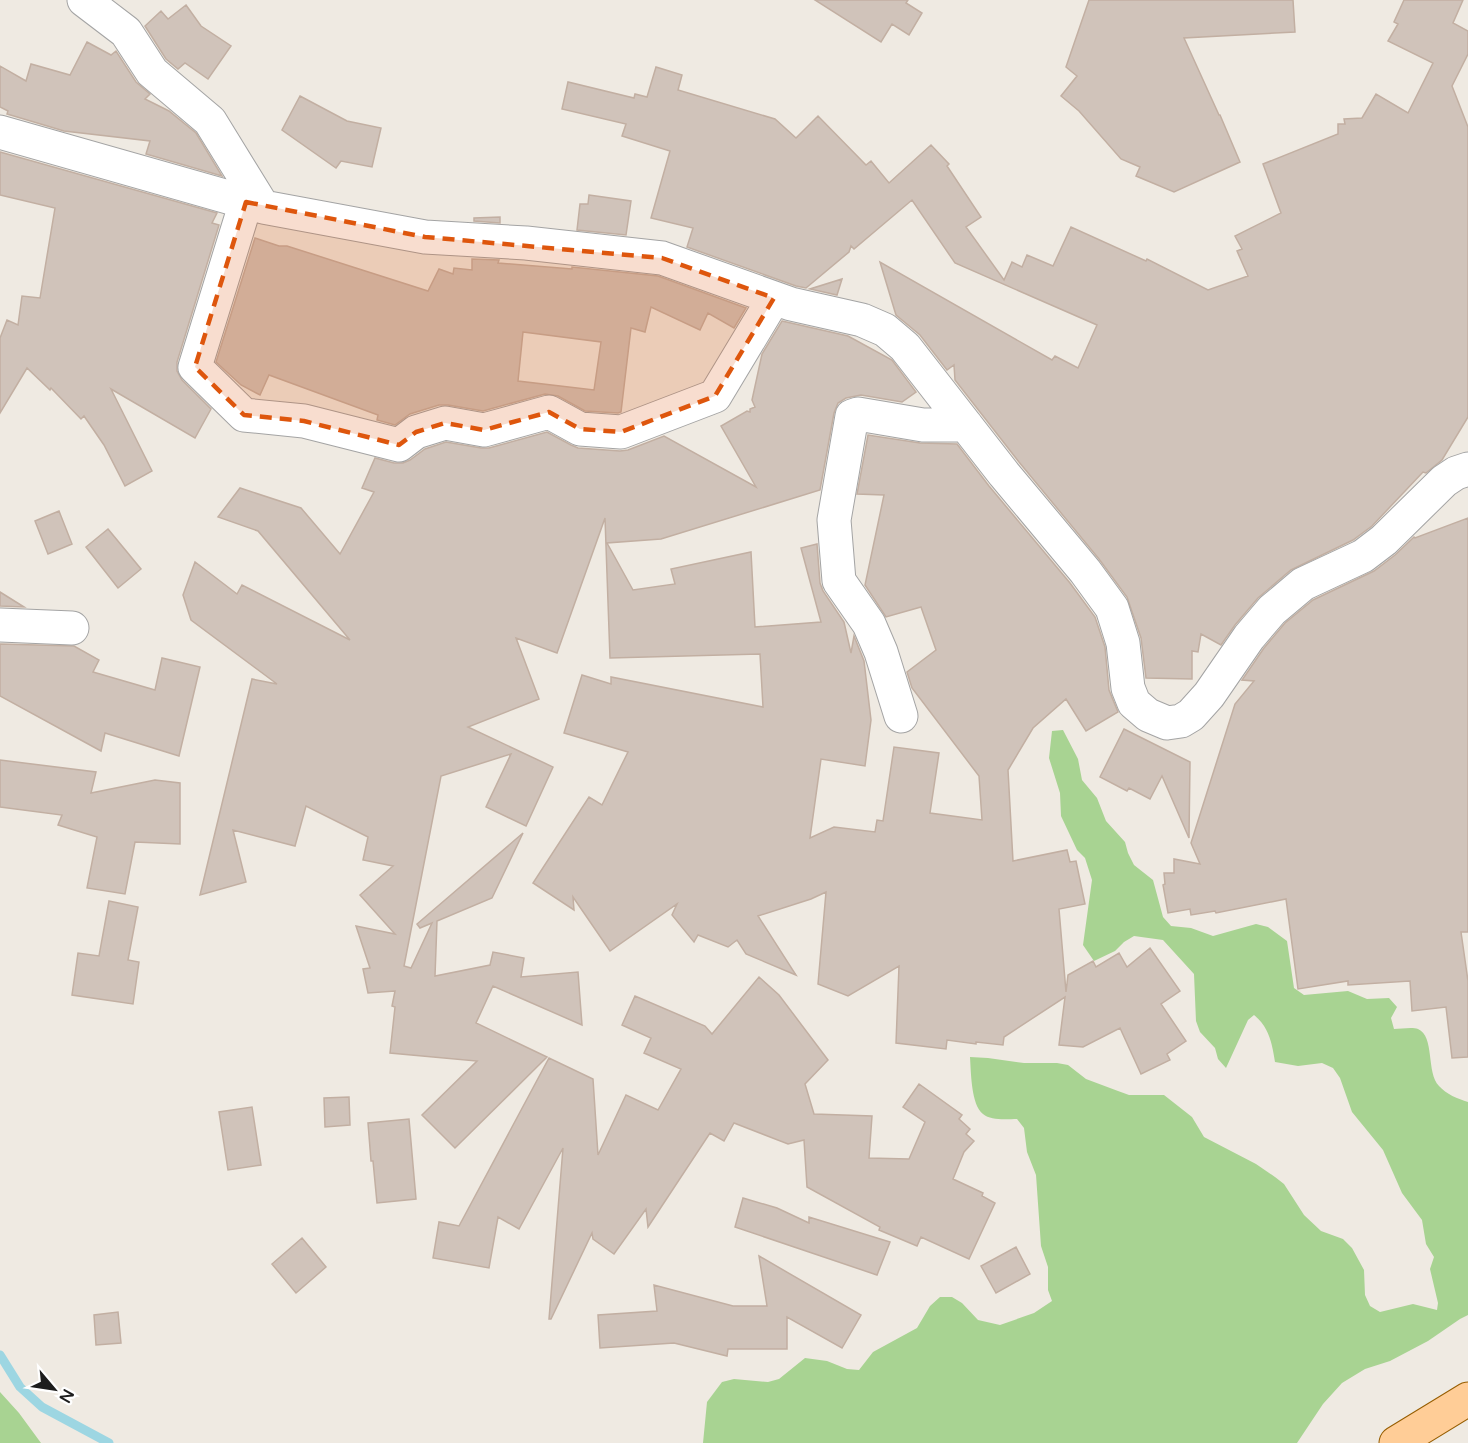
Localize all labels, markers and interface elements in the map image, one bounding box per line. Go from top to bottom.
north arrow [24,1359,84,1419]
text: N [54,1385,78,1406]

